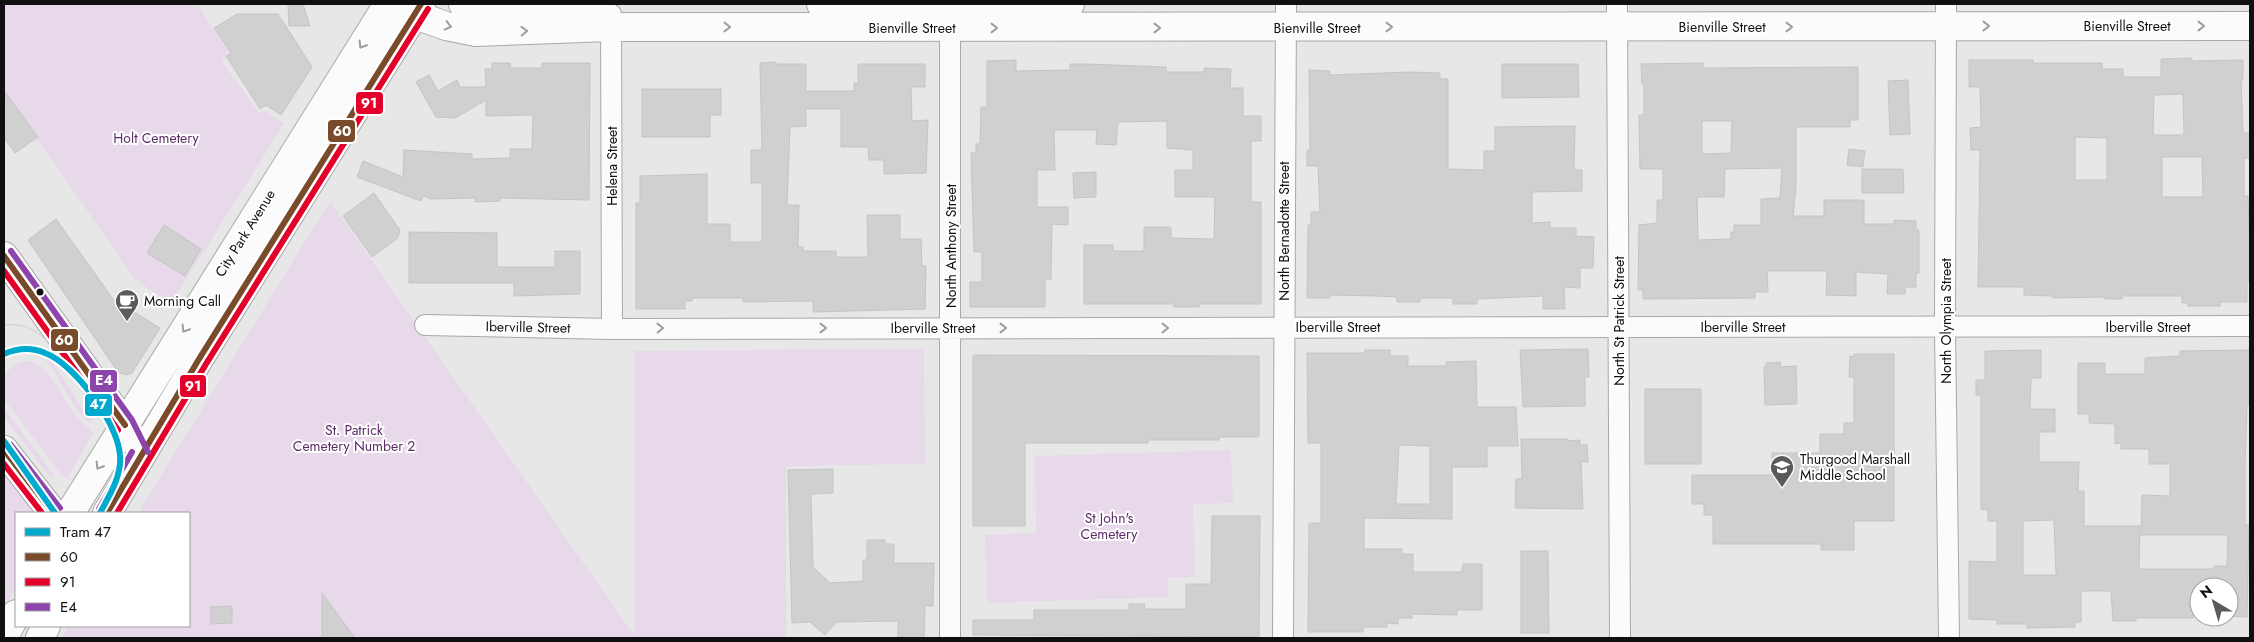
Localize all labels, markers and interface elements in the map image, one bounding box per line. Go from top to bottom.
street label: Bienville Street [2084,16,2171,36]
street label: Bienville Street [1679,17,1766,37]
street label: Bienville Street [869,18,956,38]
street label: Bienville Street [1274,18,1361,38]
one-way arrow [443,20,452,31]
one-way arrow [1983,21,1991,31]
one-way arrow [2198,21,2206,31]
one-way arrow [723,22,731,32]
one-way arrow [1386,22,1393,32]
one-way arrow [1786,22,1793,32]
one-way arrow [990,23,998,33]
one-way arrow [1153,23,1161,33]
one-way arrow [521,25,529,36]
one-way arrow [359,40,369,49]
line badge: 91 [355,91,384,115]
text: 91 [361,93,377,113]
line badge: 60 [327,119,356,143]
text: 60 [333,121,351,141]
street label: Helena Street [602,126,622,206]
park label: Holt Cemetery [113,128,199,148]
street label: North Bernadotte Street [1274,161,1294,301]
street label: North Anthony Street [941,183,961,308]
street label: City Park Avenue [210,185,280,281]
street label: North St Patrick Street [1609,256,1629,386]
street label: North Olympia Street [1936,258,1956,384]
unlabelled marker [35,287,45,297]
cafe icon: Morning Call [114,288,140,322]
place label: Morning Call [144,291,221,311]
street label: Iberville Street [485,316,571,338]
street label: Iberville Street [1296,317,1381,337]
street label: Iberville Street [1701,317,1786,337]
street label: Iberville Street [2106,317,2191,337]
street label: Iberville Street [891,318,976,338]
one-way arrow [182,323,192,332]
one-way arrow [657,323,665,333]
one-way arrow [820,323,827,333]
one-way arrow [1000,323,1007,333]
one-way arrow [1162,323,1170,333]
line badge: 60 [50,328,79,352]
text: 60 [55,330,73,350]
line badge: E4 [89,369,118,393]
text: E4 [95,370,113,390]
line badge: 91 [179,374,207,398]
text: 91 [185,376,201,396]
line badge: 47 [84,393,113,417]
text: 47 [89,394,108,414]
park label: St. Patrick Cemetery Number 2 [293,420,415,456]
place label: Thurgood Marshall Middle School [1800,449,1910,485]
school or university icon: Thurgood Marshall Middle School [1769,454,1795,488]
one-way arrow [96,461,106,470]
park label: St John's Cemetery [1081,508,1138,544]
legend [15,512,190,627]
text: Tram 47 [60,521,111,543]
text: 60 [60,546,78,568]
text: 91 [60,571,75,593]
north arrow [2189,577,2239,627]
text: N [2195,580,2217,603]
text: E4 [60,596,77,618]

